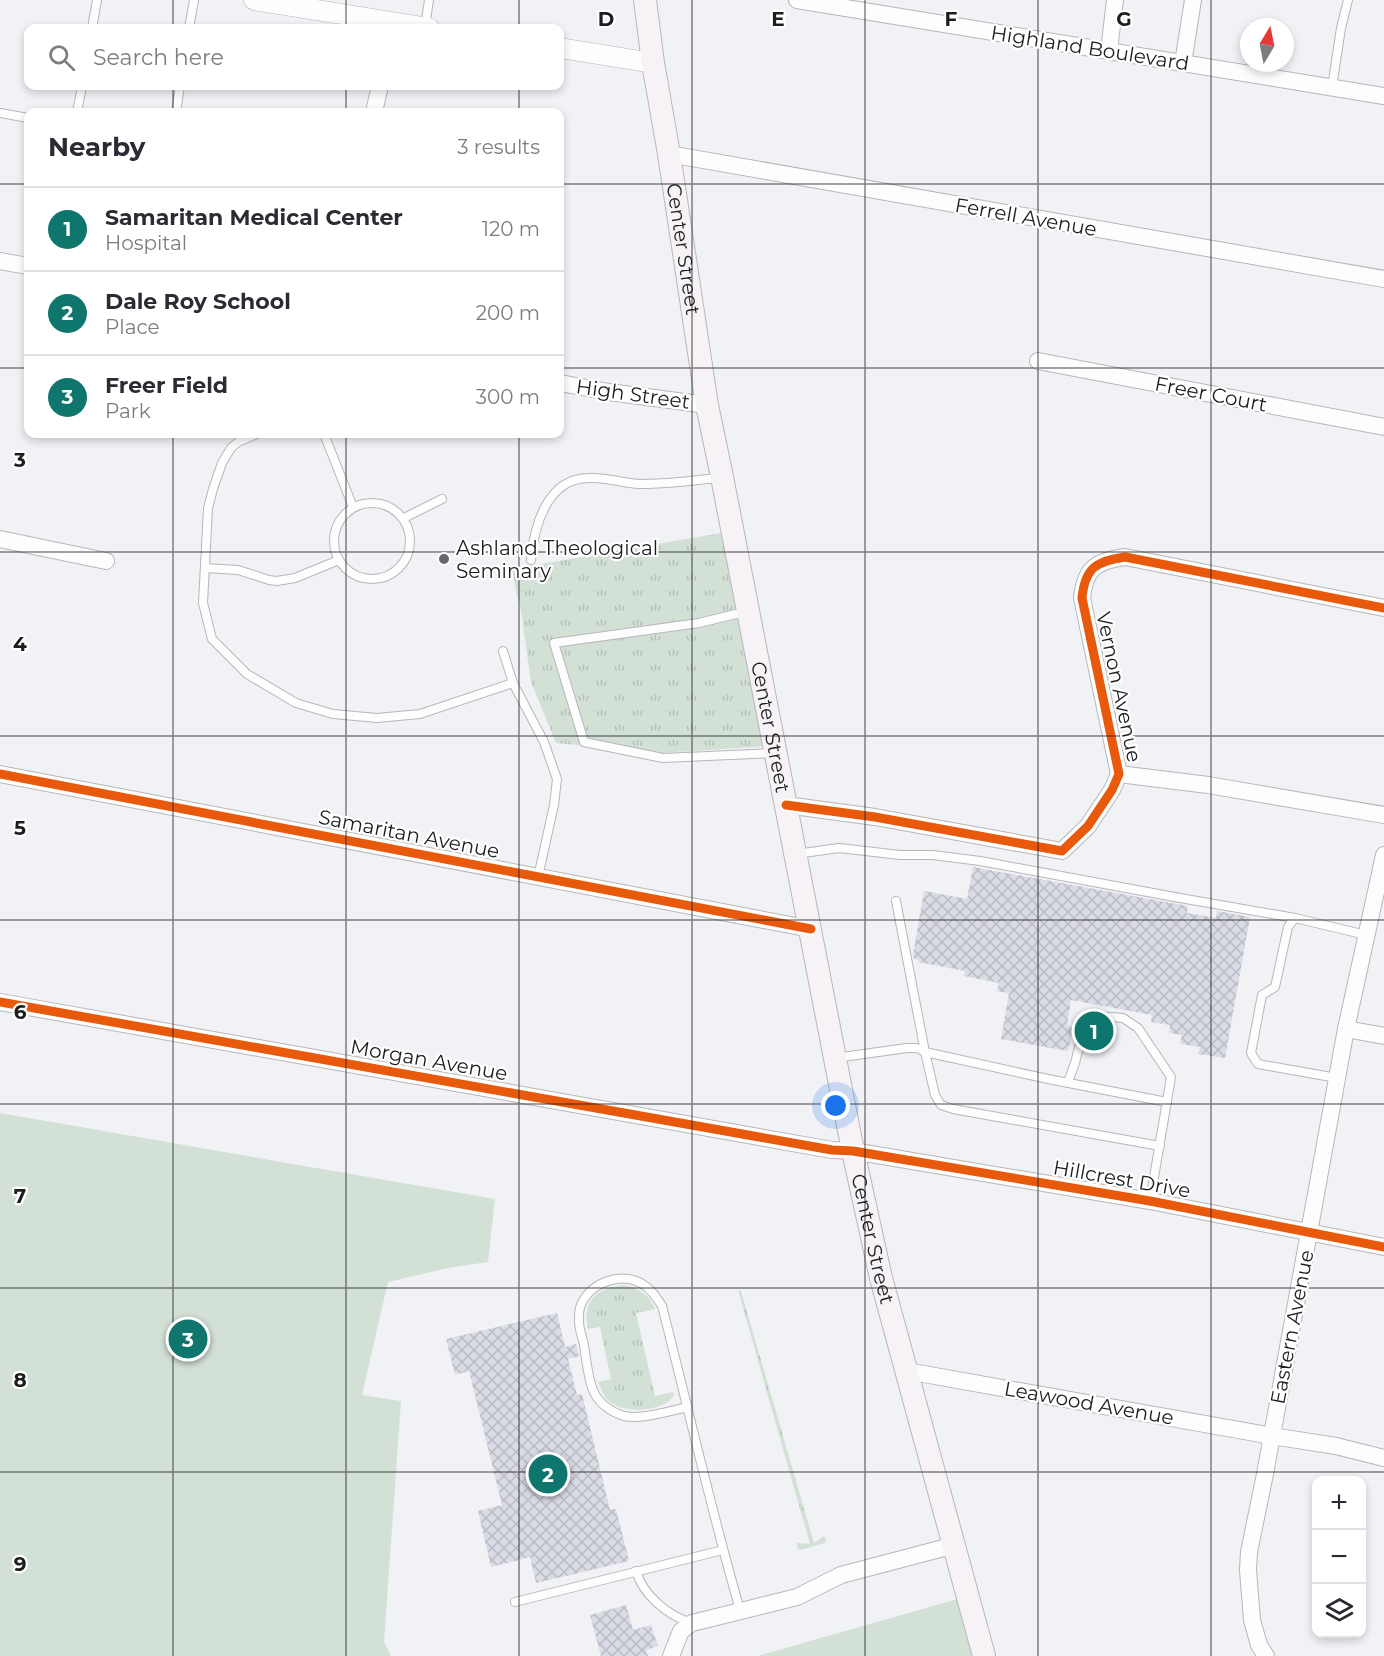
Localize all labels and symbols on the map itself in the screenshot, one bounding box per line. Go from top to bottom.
text: D [598,7,614,31]
text: E [771,7,785,31]
text: F [945,7,958,31]
text: G [1116,7,1132,31]
north arrow [1240,18,1294,72]
street label: Highland Boulevard [989,20,1191,76]
street label: Center Street [662,181,705,317]
street label: Ferrell Avenue [953,193,1099,241]
street label: Freer Court [1153,371,1269,417]
street label: High Street [575,374,691,414]
text: 3 [13,448,26,472]
place label: Ashland Theological Seminary [456,536,658,583]
marker: Ashland Theological Seminary [437,552,451,566]
street label: Vernon Avenue [1091,610,1147,764]
text: 4 [13,632,27,656]
street label: Center Street [746,659,795,795]
street label: Samaritan Avenue [316,805,502,863]
text: 5 [14,816,26,840]
text: 6 [14,1000,27,1024]
pin: 1 [1074,1008,1114,1054]
street label: Morgan Avenue [349,1034,509,1086]
your location [821,1091,850,1120]
street label: Hillcrest Drive [1051,1155,1193,1203]
street label: Center Street [846,1171,900,1307]
text: 7 [14,1184,26,1208]
street label: Eastern Avenue [1265,1248,1319,1406]
pin: 3 [168,1316,207,1362]
text: 8 [13,1368,27,1392]
street label: Leawood Avenue [1002,1376,1176,1430]
pin: 2 [528,1452,568,1496]
text: 9 [14,1552,26,1576]

